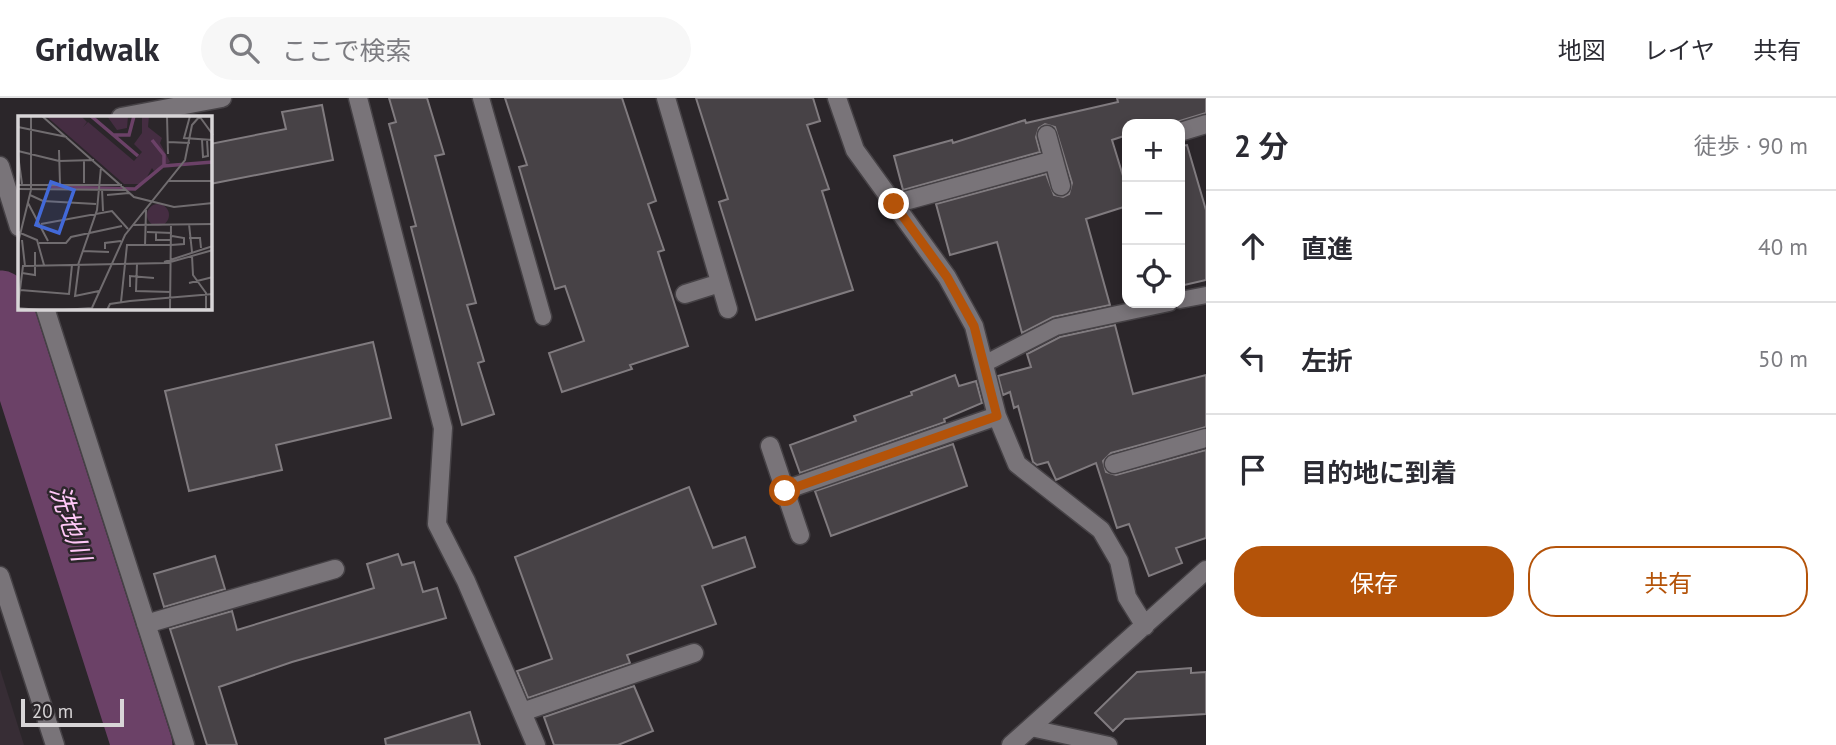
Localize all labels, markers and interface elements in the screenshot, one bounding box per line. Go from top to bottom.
search box [201,17,691,80]
text: Gridwalk [35,27,159,70]
icon: search [225,29,263,67]
text: ここで検索 [281,34,411,67]
text: 地図 [1558,35,1606,66]
text: レイヤ [1644,35,1715,66]
text: 共有 [1753,35,1801,66]
inset map [18,116,212,310]
map controls [1122,119,1185,308]
button: + [1122,119,1185,182]
text: 2 分 [1234,126,1289,165]
text: 徒歩 · 90 m [1694,131,1808,160]
button: − [1122,182,1185,245]
route end [878,188,909,219]
icon: ahead [1234,227,1272,265]
text: 直進 [1301,232,1353,265]
text: 40 m [1758,232,1808,261]
button: locate [1122,245,1185,308]
icon: left [1234,339,1272,377]
text: 左折 [1301,344,1353,377]
text: 50 m [1758,344,1808,373]
icon: arrive [1234,451,1272,489]
text: 目的地に到着 [1301,456,1457,489]
route start [769,475,800,506]
water label: 洗地川 [43,481,100,568]
button: 保存 [1234,546,1514,617]
button: 共有 [1528,546,1808,617]
scale bar [21,696,124,728]
text: 20 m [32,699,73,723]

